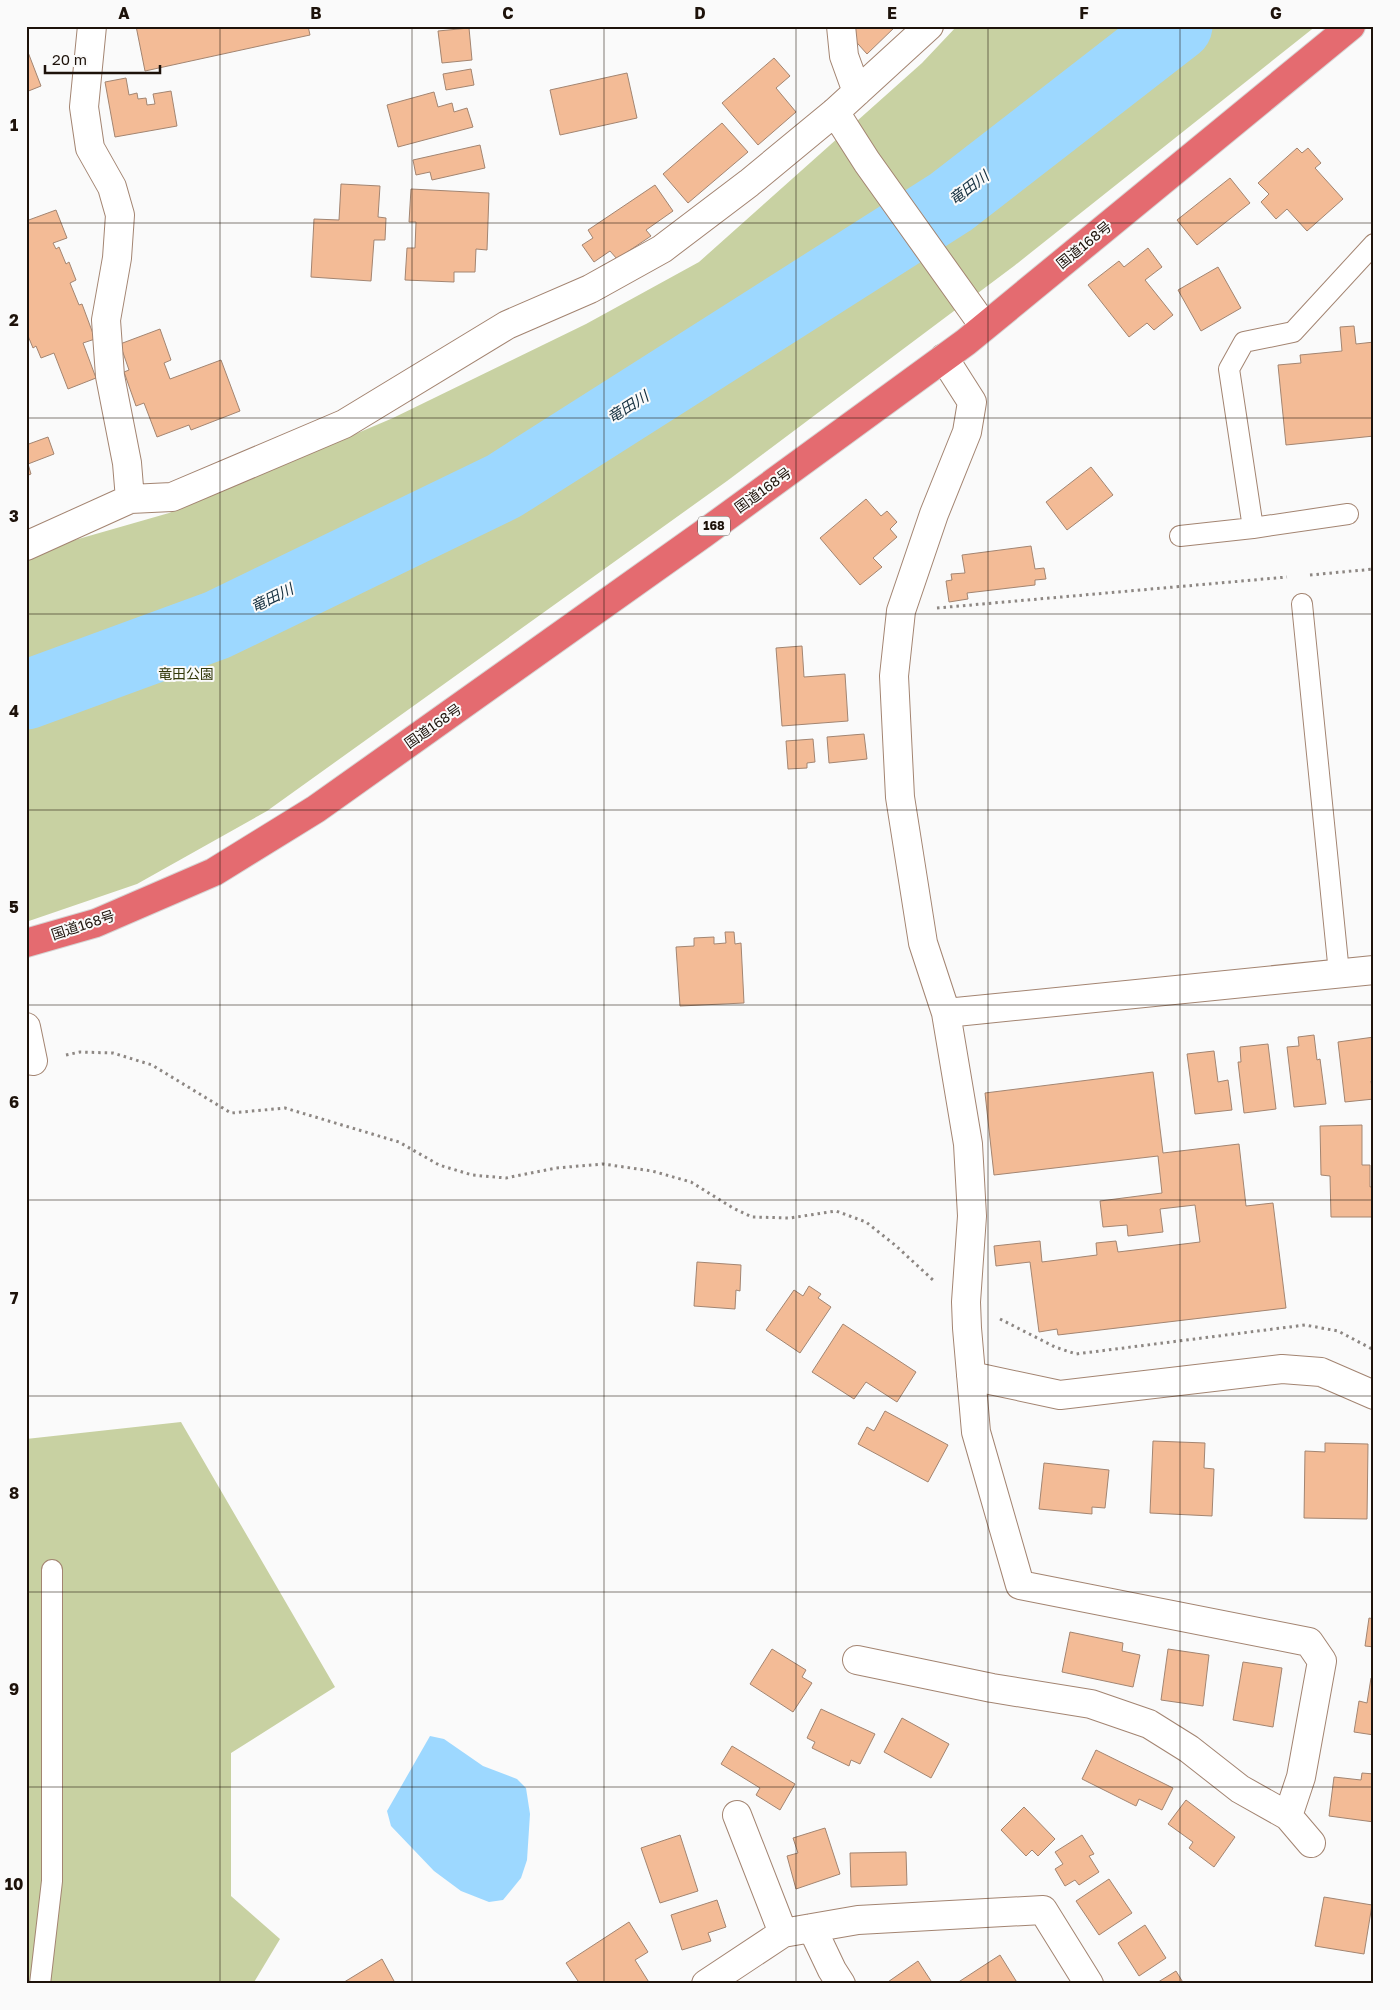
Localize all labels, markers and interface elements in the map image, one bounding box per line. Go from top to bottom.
text: A [118,3,130,23]
text: B [310,3,322,23]
text: C [502,3,514,23]
text: D [694,3,706,23]
text: E [887,3,897,23]
text: F [1079,3,1089,23]
text: G [1270,3,1282,23]
scale bar [45,42,160,74]
text: 20 m [52,50,87,68]
text: 1 [10,115,18,135]
water label: 竜田川 [945,165,993,208]
street label: 国道168号 [1053,217,1115,272]
text: 2 [9,310,19,330]
water label: 竜田川 [604,386,653,426]
street label: 国道168号 [731,463,794,516]
text: 3 [9,506,19,526]
road number: 168 [698,516,730,536]
water label: 竜田川 [247,578,298,615]
park label: 竜田公園 [158,665,214,682]
street label: 国道168号 [401,700,465,751]
text: 4 [9,701,19,721]
text: 5 [9,897,19,917]
street label: 国道168号 [49,906,117,943]
text: 6 [9,1092,19,1112]
text: 7 [10,1288,19,1308]
text: 8 [9,1483,19,1503]
text: 9 [9,1679,19,1699]
text: 10 [5,1874,23,1894]

